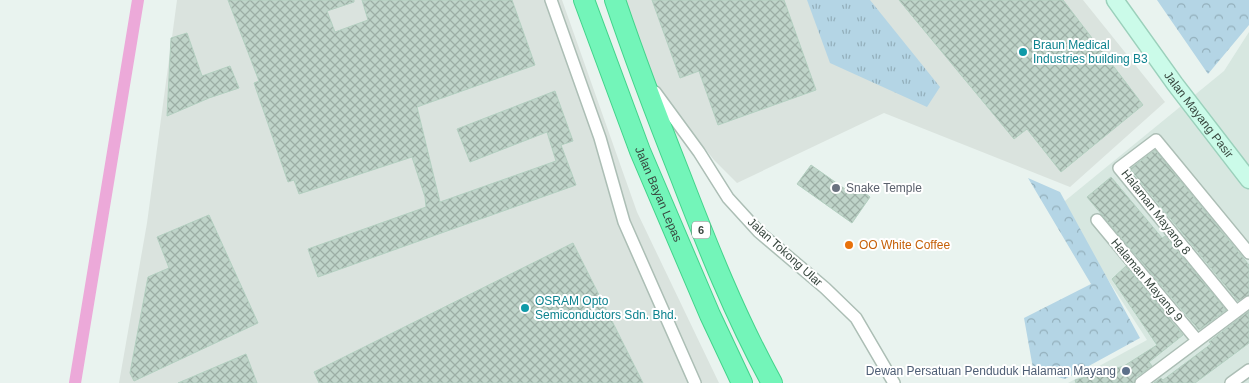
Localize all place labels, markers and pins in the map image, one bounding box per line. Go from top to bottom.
place label: Braun Medical Industries building B3 [1033,38,1148,66]
marker: Braun Medical Industries building B3 [1017,46,1029,58]
place label: Snake Temple [846,181,922,195]
marker: Snake Temple [830,182,842,194]
place label: OO White Coffee [859,238,950,252]
marker: OO White Coffee [843,239,855,251]
place label: OSRAM Opto Semiconductors Sdn. Bhd. [535,294,677,322]
marker: OSRAM Opto Semiconductors Sdn. Bhd. [519,302,531,314]
place label: Dewan Persatuan Penduduk Halaman Mayang [866,364,1116,378]
marker: Dewan Persatuan Penduduk Halaman Mayang [1120,365,1132,377]

